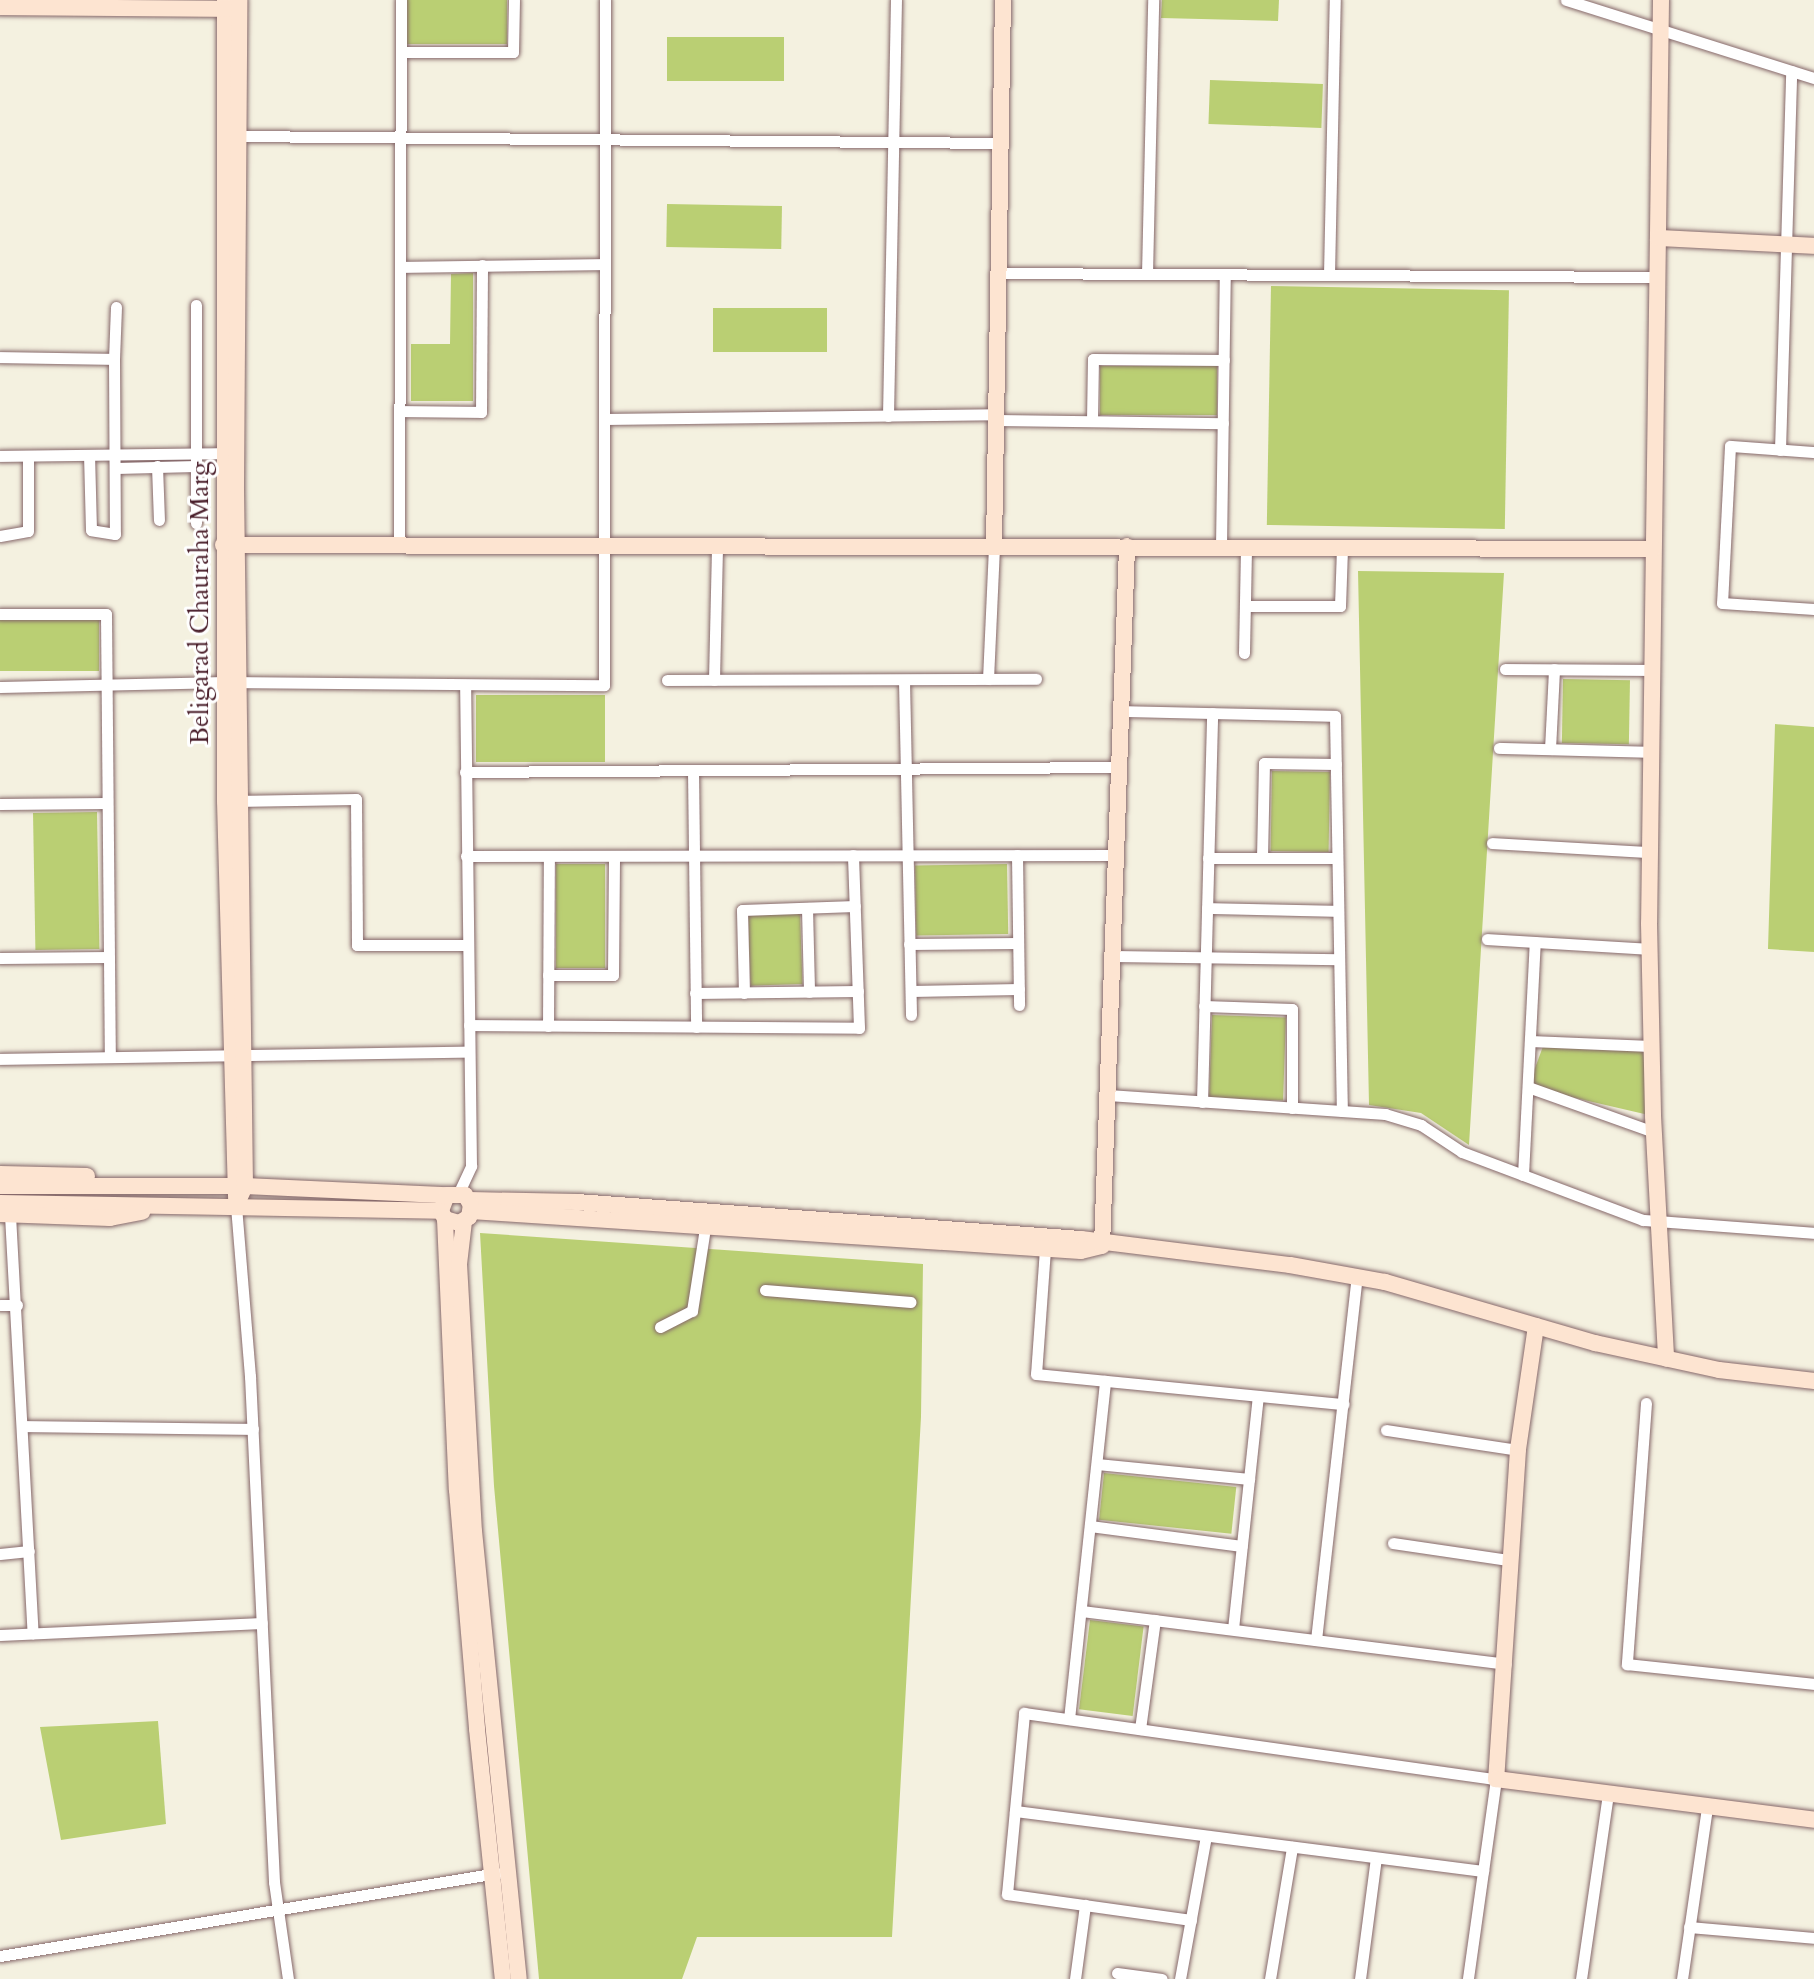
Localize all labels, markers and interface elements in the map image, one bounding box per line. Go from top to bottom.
street label: Beligarad Chauraha Marg [184,461,216,745]

